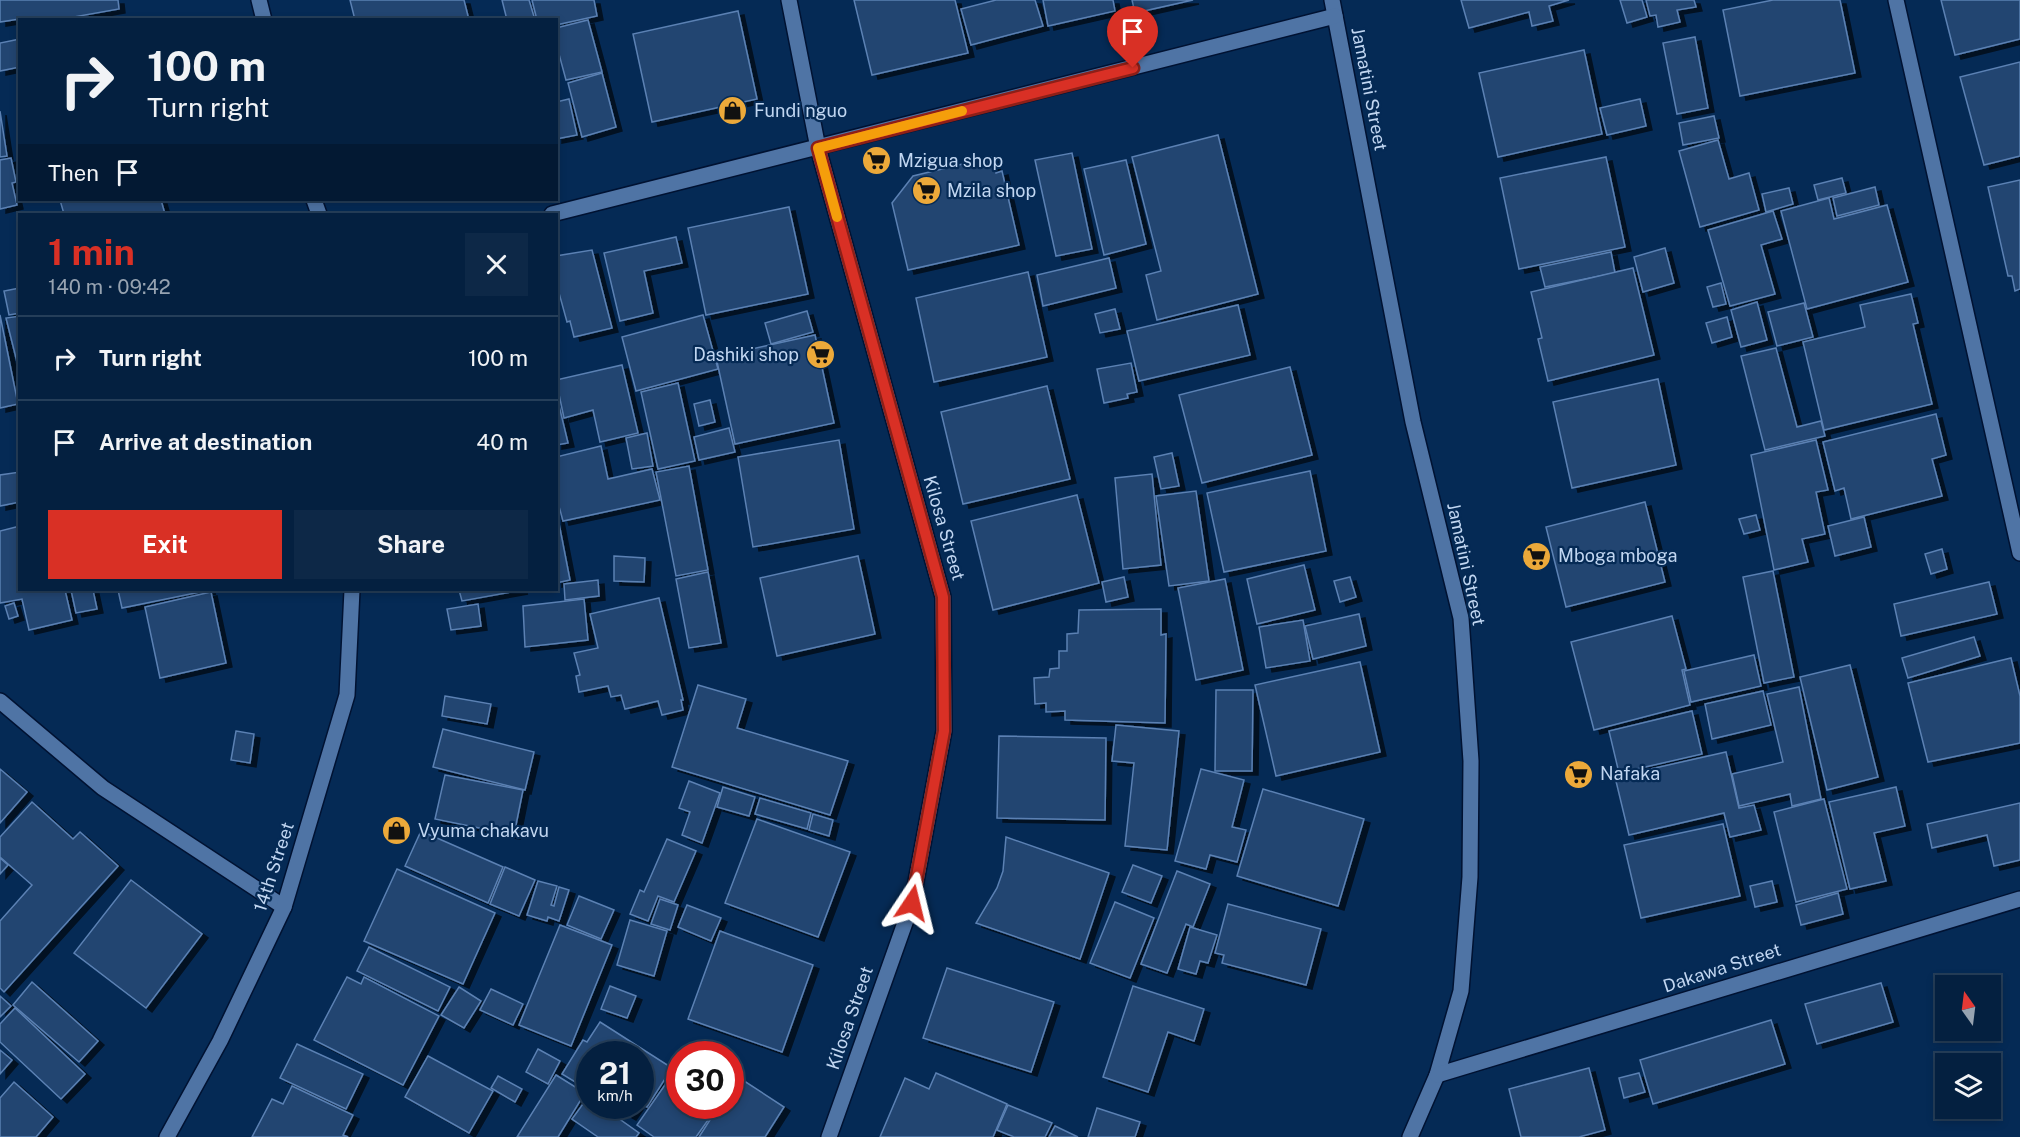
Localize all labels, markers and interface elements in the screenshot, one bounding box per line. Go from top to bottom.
pin [1107,6,1158,68]
icon: arrive [1116,15,1149,48]
street label: Jamatini Street [1347,25,1392,152]
text: 100 m [147,41,266,90]
icon: right [48,42,126,120]
text: Turn right [147,91,270,123]
shop icon: Fundi nguo [717,95,749,127]
place label: Fundi nguo [754,100,847,121]
supermarket icon: Mzigua shop [861,145,893,177]
place label: Mzigua shop [898,150,1003,171]
icon: arrive [111,156,144,189]
text: Then [48,160,99,186]
supermarket icon: Mzila shop [910,175,942,207]
place label: Mzila shop [947,180,1036,201]
text: 1 min [48,231,135,273]
button: close [465,233,528,296]
text: 140 m · 09:42 [48,275,171,299]
supermarket icon: Dashiki shop [804,339,836,371]
icon: right [48,342,81,375]
place label: Dashiki shop [693,344,799,365]
text: Turn right [99,345,202,371]
text: 100 m [468,345,528,371]
icon: arrive [48,426,81,459]
text: Arrive at destination [99,429,312,455]
text: 40 m [476,429,528,455]
street label: Kilosa Street [920,473,969,583]
street label: Jamatini Street [1443,500,1490,627]
button: Exit [48,510,282,579]
button: Share [294,510,528,579]
supermarket icon: Mboga mboga [1521,540,1553,572]
place label: Mboga mboga [1558,545,1677,566]
supermarket icon: Nafaka [1563,758,1595,790]
place label: Nafaka [1600,763,1660,784]
shop icon: Vyuma chakavu [381,815,413,847]
street label: 14th Street [249,819,298,914]
place label: Vyuma chakavu [418,820,549,841]
position arrow [880,871,944,935]
street label: Dakawa Street [1660,939,1783,996]
street label: Kilosa Street [822,963,877,1072]
north arrow [1935,975,2001,1041]
map controls [1935,975,2001,1119]
speed limit sign: 30 [666,1041,744,1119]
button: layers [1935,1053,2001,1119]
text: 21 [599,1055,631,1091]
text: km/h [597,1087,633,1104]

